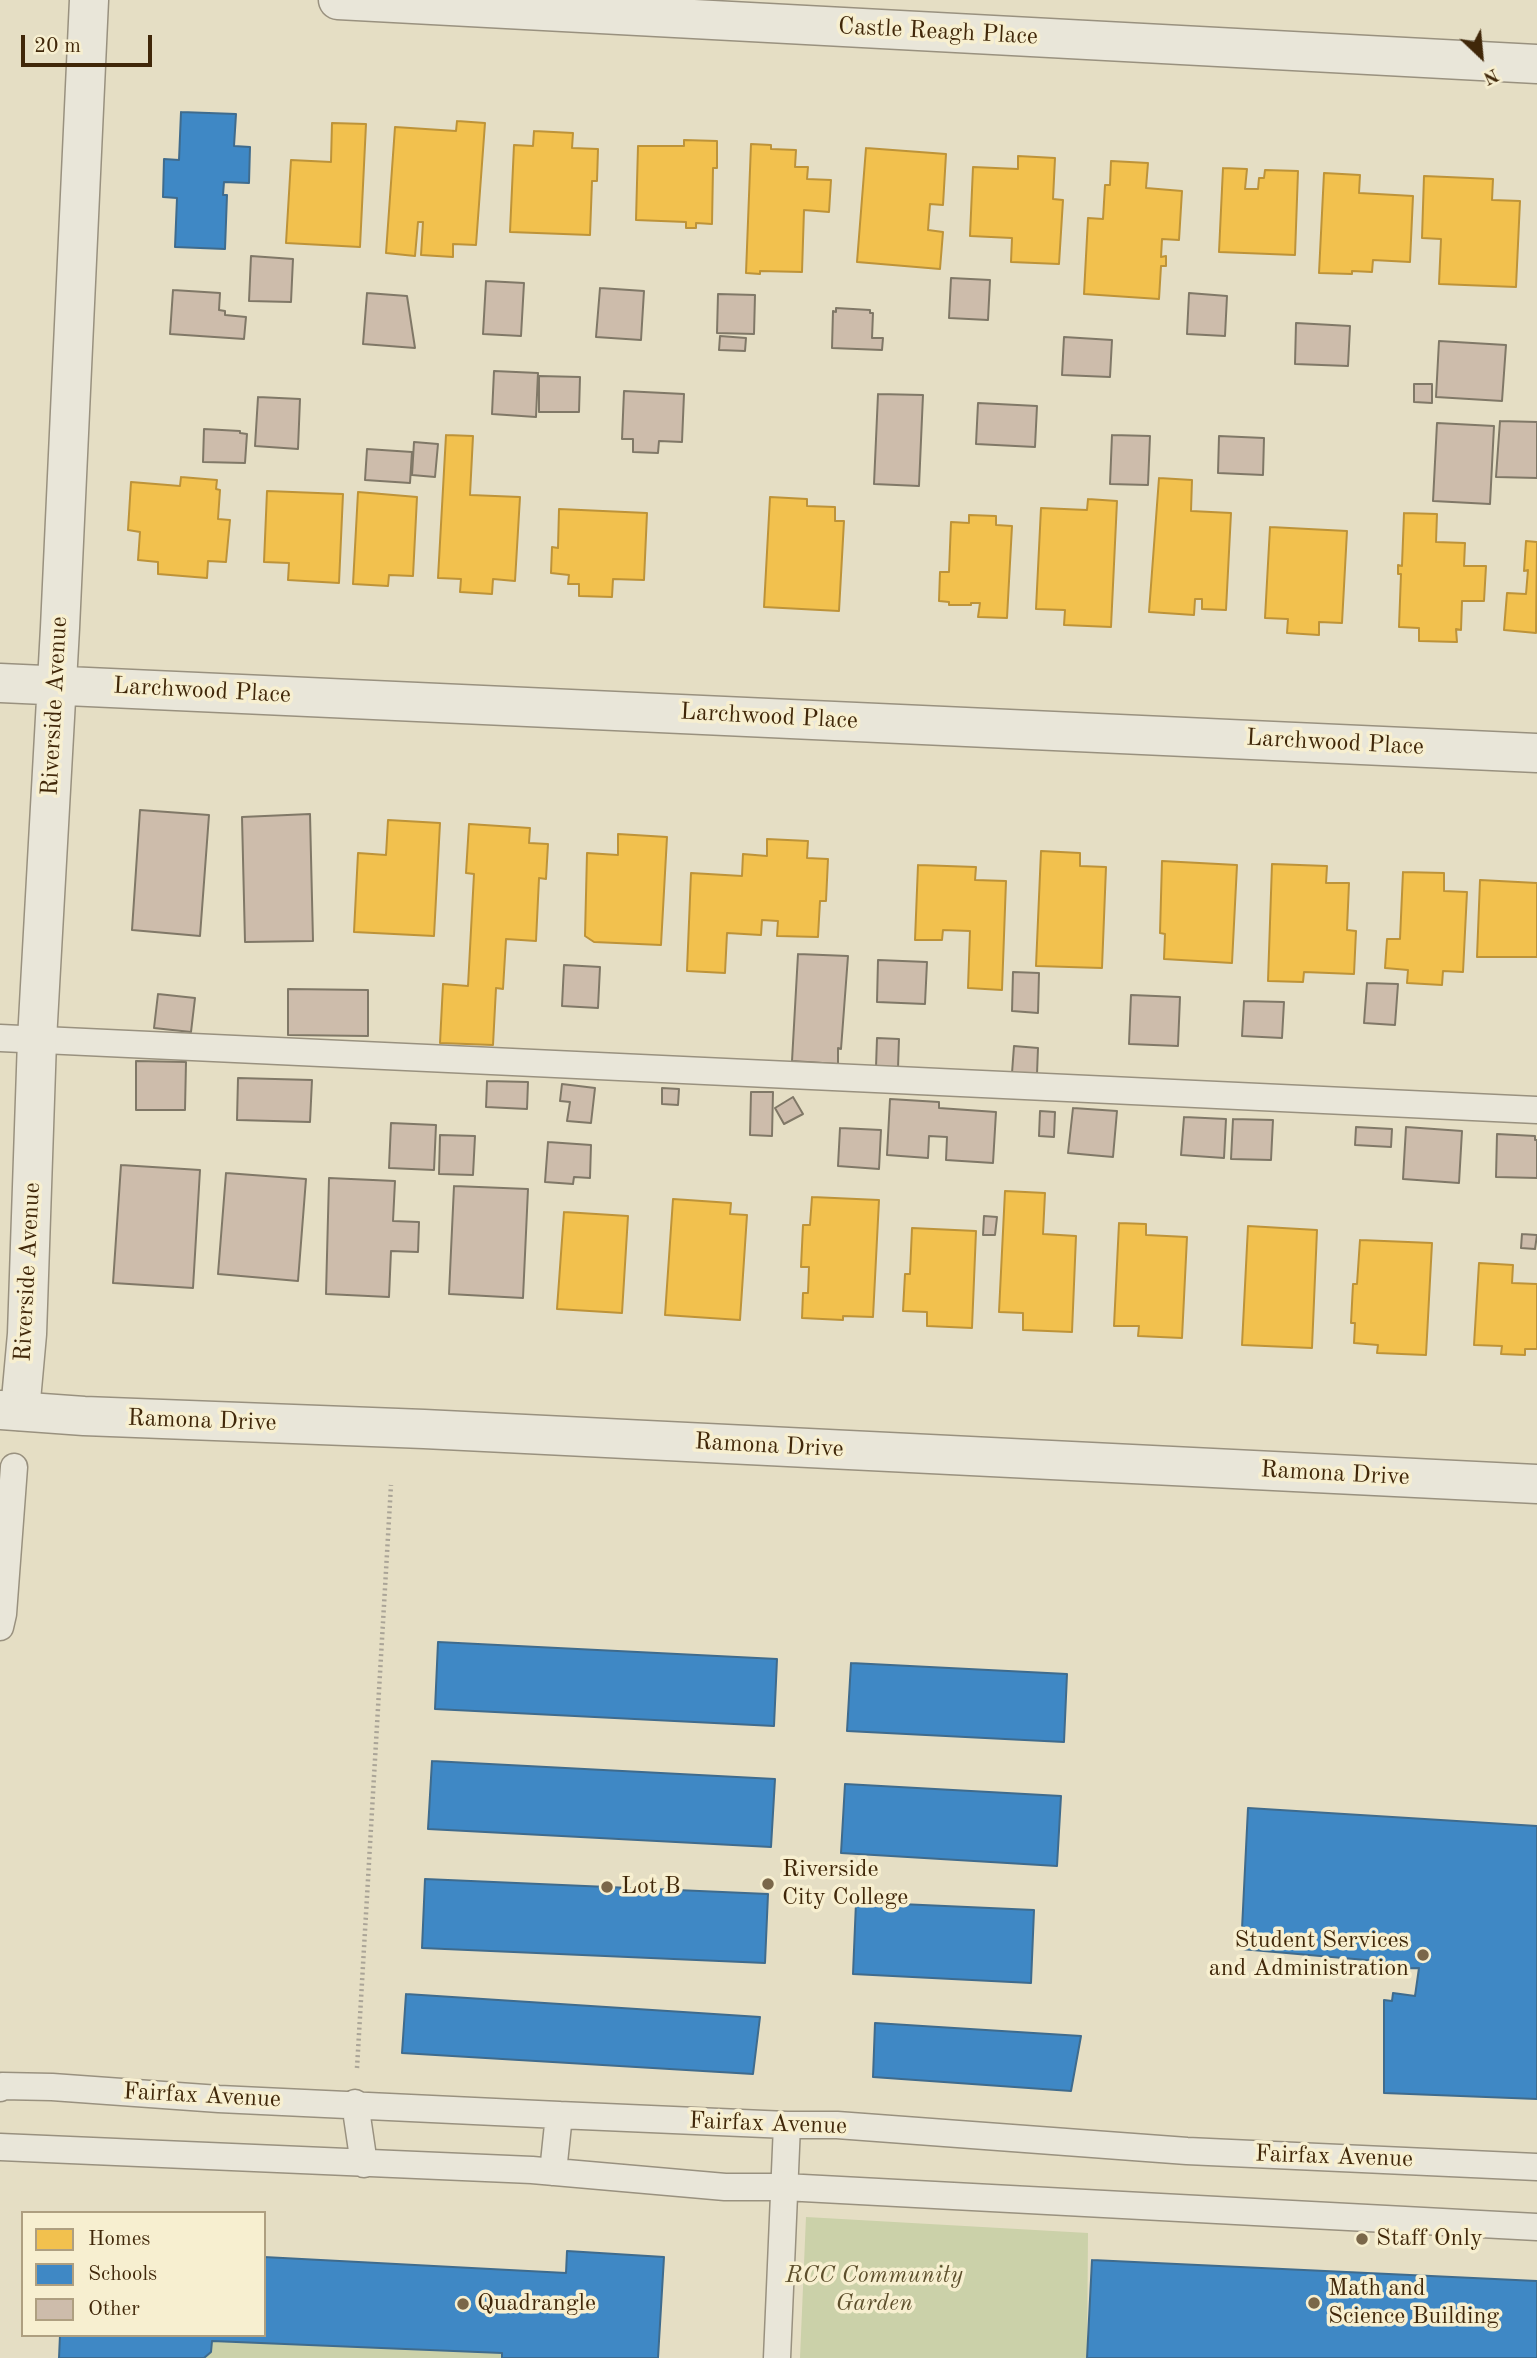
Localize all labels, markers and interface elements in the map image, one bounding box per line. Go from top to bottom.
street label: Castle Reagh Place [837,12,1039,52]
scale bar [24,21,156,65]
north arrow [1446,21,1516,91]
text: 20 m [34,36,81,57]
text: N [1480,64,1501,87]
street label: Riverside Avenue [36,616,74,796]
street label: Larchwood Place [112,672,292,710]
street label: Larchwood Place [679,698,859,736]
street label: Larchwood Place [1245,724,1425,762]
street label: Riverside Avenue [9,1182,47,1362]
street label: Ramona Drive [127,1404,277,1438]
street label: Ramona Drive [694,1428,844,1464]
street label: Ramona Drive [1260,1456,1410,1492]
place label: Riverside City College [782,1856,908,1912]
place label: Lot B [621,1873,681,1901]
marker: Riverside City College [760,1876,776,1892]
marker: Lot B [599,1879,615,1895]
place label: Student Services and Administration [1209,1927,1409,1983]
marker: Student Services and Administration [1415,1947,1431,1963]
street label: Fairfax Avenue [122,2077,282,2115]
street label: Fairfax Avenue [689,2107,847,2141]
street label: Fairfax Avenue [1255,2140,1413,2174]
legend [21,2211,266,2337]
place label: Staff Only [1376,2225,1483,2253]
text: Homes [88,2229,150,2250]
marker: Staff Only [1354,2231,1370,2247]
park label: RCC Community Garden [785,2262,963,2318]
text: Schools [88,2264,157,2285]
place label: Math and Science Building [1328,2275,1499,2331]
place label: Quadrangle [477,2290,596,2318]
marker: Math and Science Building [1306,2295,1322,2311]
marker: Quadrangle [455,2296,471,2312]
text: Other [88,2299,140,2320]

